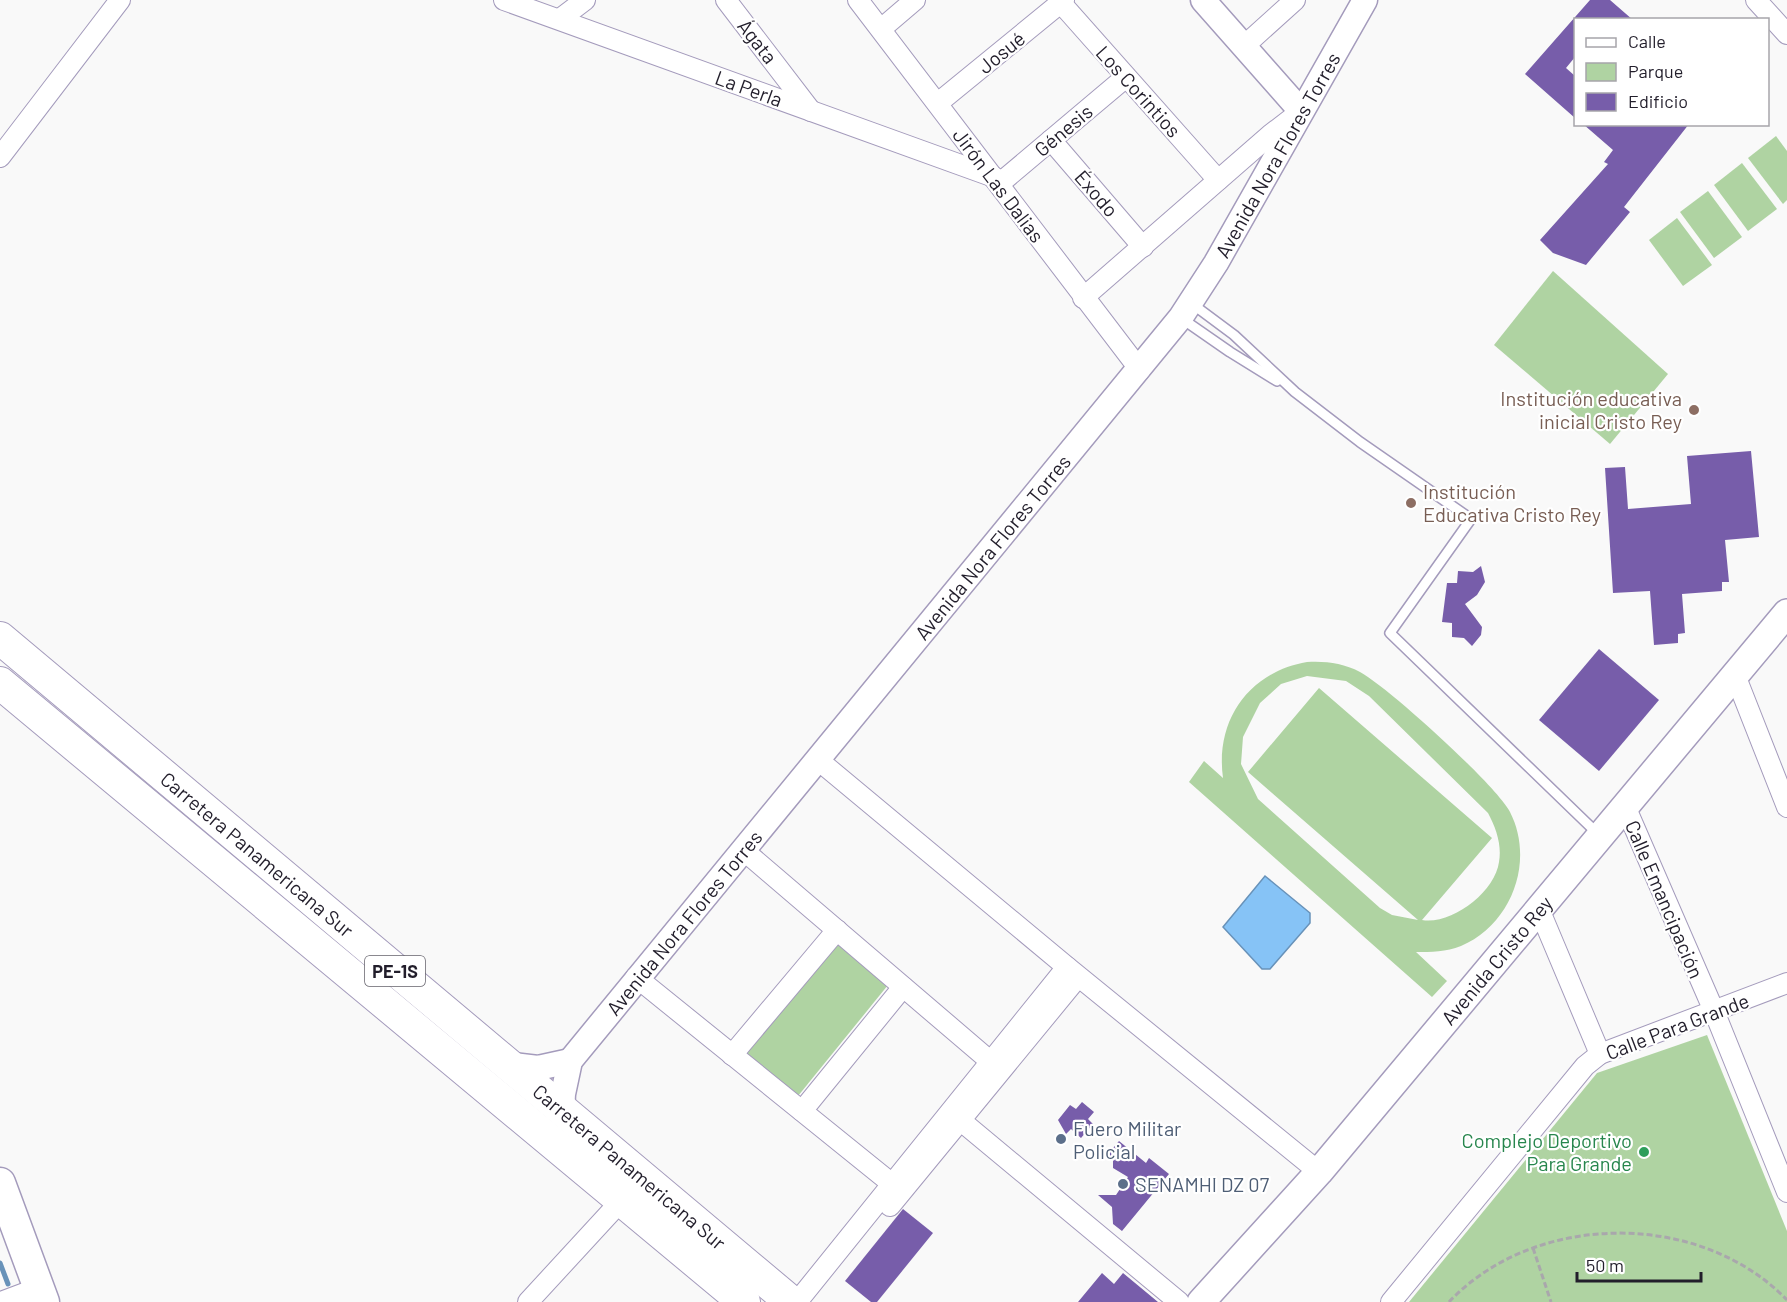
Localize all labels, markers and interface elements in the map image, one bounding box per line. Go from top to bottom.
street label: Ágata [733,14,783,68]
legend [1574,18,1769,126]
street label: Josué [973,26,1029,78]
text: Calle [1628,30,1666,52]
street label: Los Corintios [1092,40,1186,142]
street label: Avenida Nora Flores Torres [1210,48,1345,262]
text: Parque [1628,60,1683,82]
street label: La Perla [712,65,786,111]
text: Edificio [1628,90,1688,112]
street label: Génesis [1029,99,1097,161]
street label: Jirón Las Dalias [948,123,1050,247]
street label: Éxodo [1070,165,1124,221]
place label: Institución educativa inicial Cristo Rey [1500,386,1682,433]
marker: Institución educativa inicial Cristo Rey [1687,403,1701,417]
street label: Avenida Nora Flores Torres [909,450,1075,644]
place label: Institución Educativa Cristo Rey [1423,479,1601,526]
marker: Institución Educativa Cristo Rey [1404,496,1418,510]
street label: Carretera Panamericana Sur [156,766,359,942]
street label: Calle Emancipación [1621,816,1709,982]
street label: Avenida Nora Flores Torres [601,825,767,1020]
street label: Avenida Cristo Rey [1436,891,1557,1029]
road number: PE-1S [365,956,425,986]
street label: Calle Para Grande [1602,988,1752,1064]
street label: Carretera Panamericana Sur [528,1079,731,1254]
place label: Fuero Militar Policial [1073,1116,1181,1163]
place label: Complejo Deportivo Para Grande [1462,1128,1632,1175]
marker: Fuero Militar Policial [1054,1132,1068,1146]
marker: Complejo Deportivo Para Grande [1637,1145,1651,1159]
place label: SENAMHI DZ 07 [1135,1172,1270,1196]
marker: SENAMHI DZ 07 [1116,1177,1130,1191]
scale bar [1577,1245,1702,1283]
text: 50 m [1586,1254,1624,1276]

